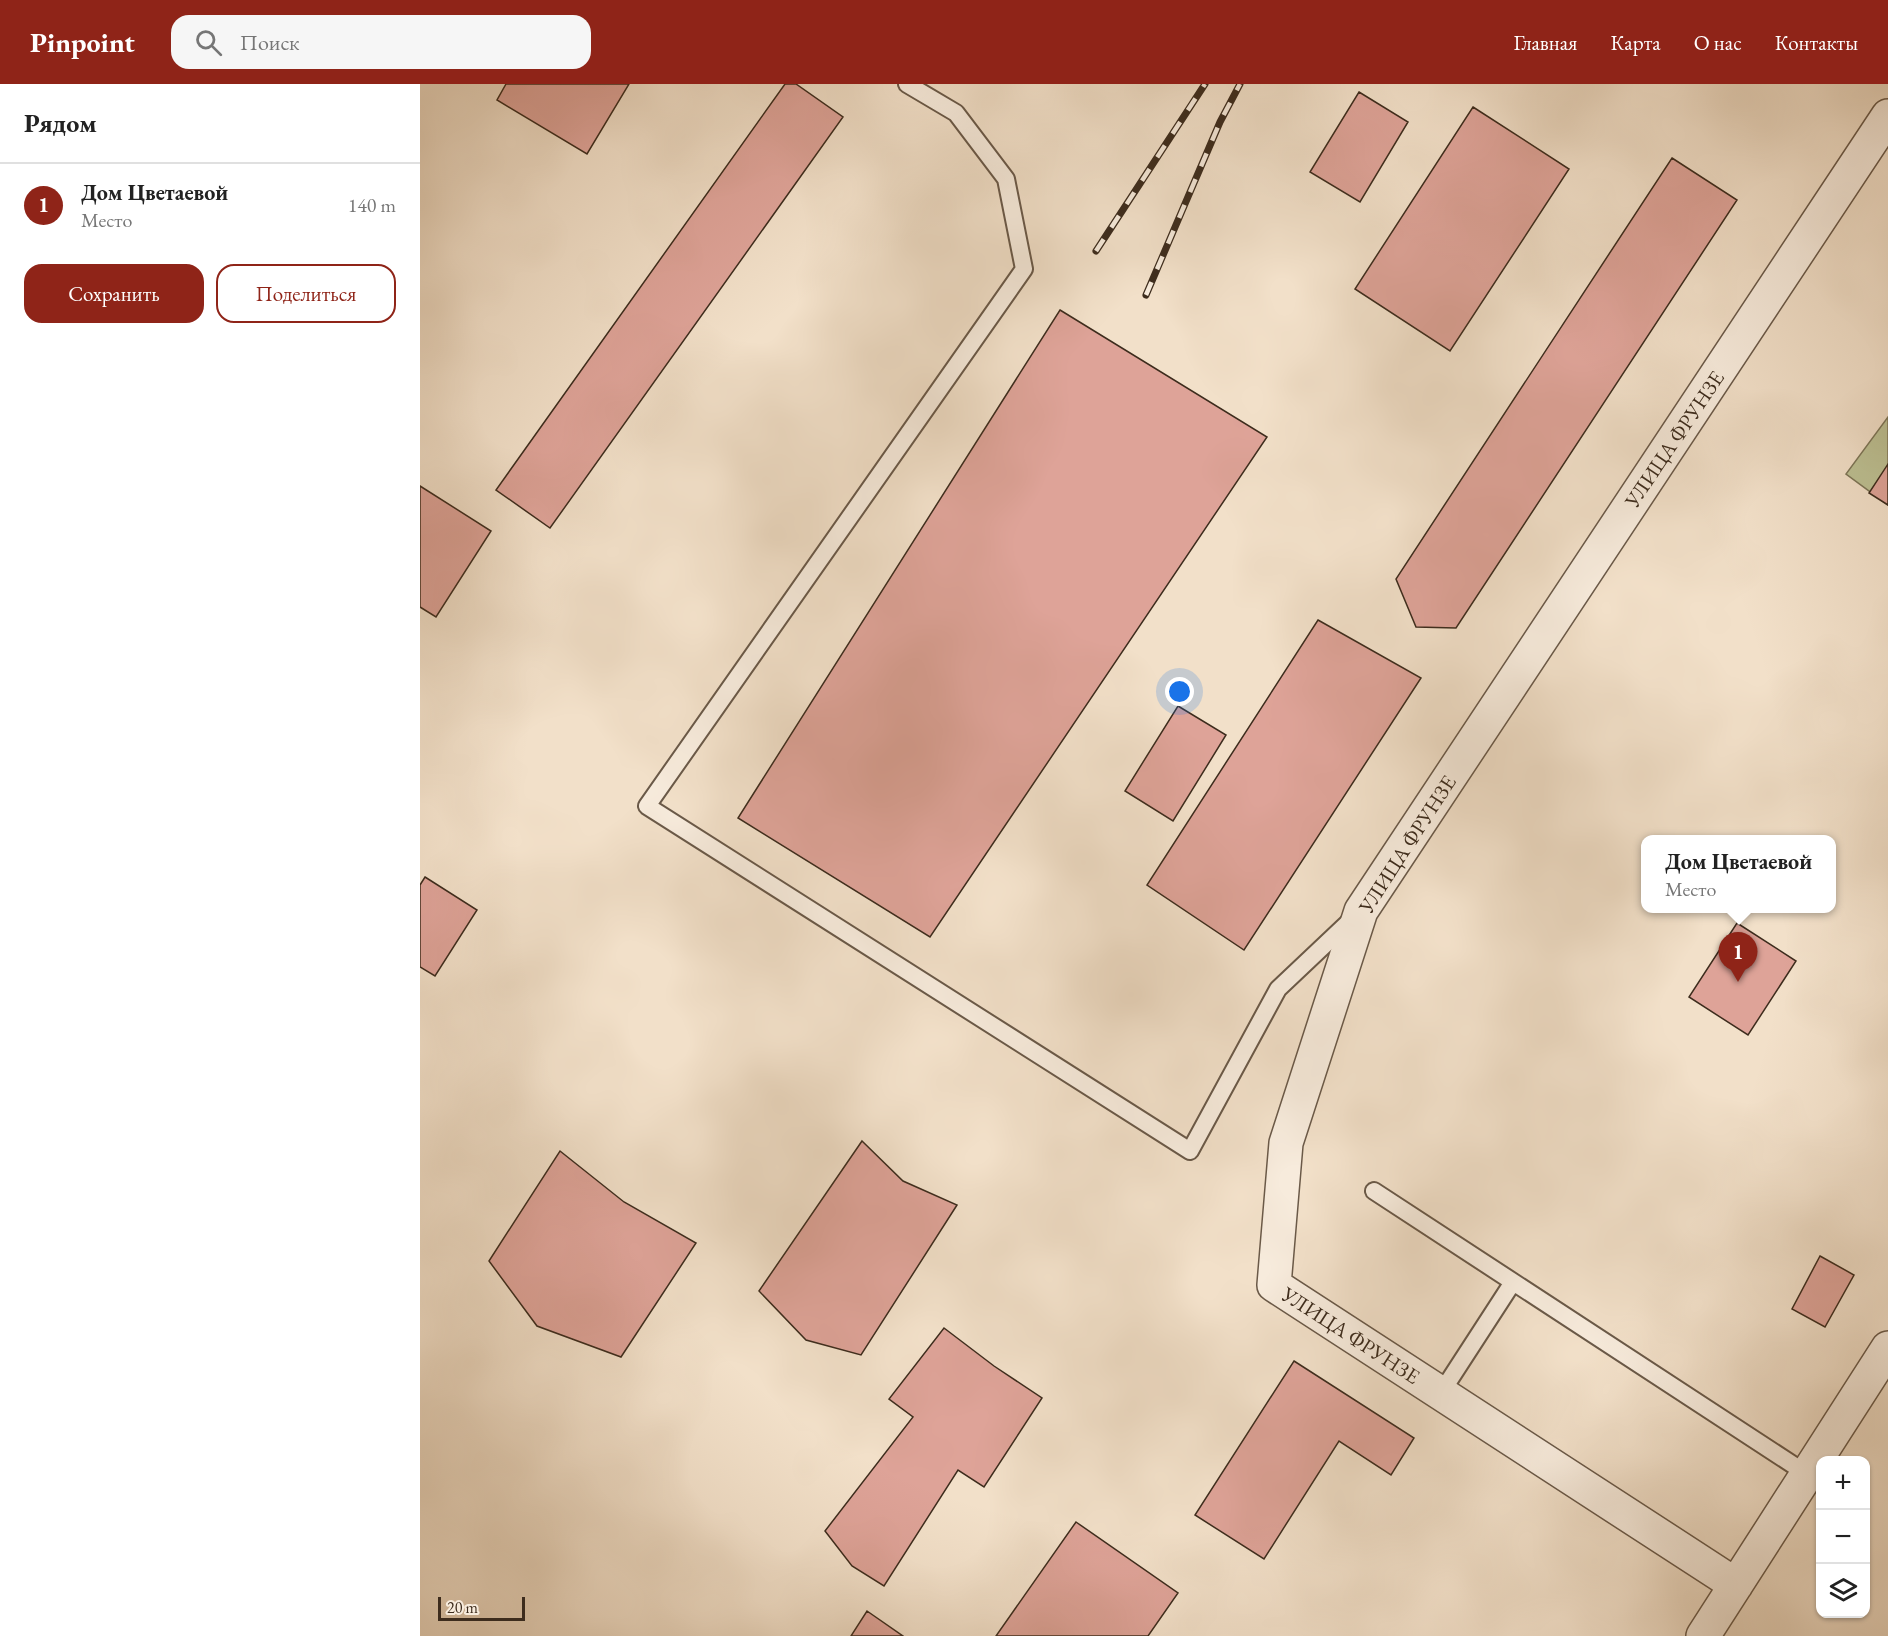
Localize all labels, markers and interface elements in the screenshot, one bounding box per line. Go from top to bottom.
search box [171,15,591,69]
text: Pinpoint [30,24,135,60]
icon: search [192,26,225,59]
text: Поиск [240,28,300,57]
text: Главная [1513,29,1577,56]
text: Карта [1610,29,1661,56]
text: О нас [1694,29,1742,56]
text: Контакты [1775,29,1858,56]
text: Рядом [24,106,97,140]
text: Дом Цветаевой [81,178,228,207]
text: 1 [38,192,49,218]
text: 140 m [348,192,396,218]
text: Место [81,207,132,233]
button: Сохранить [24,264,204,323]
button: Поделиться [216,264,396,323]
street label: УЛИЦА ФРУНЗЕ [1618,365,1730,513]
your location [1165,677,1194,706]
street label: УЛИЦА ФРУНЗЕ [1352,770,1462,919]
popup [1641,835,1836,913]
text: Дом Цветаевой [1665,847,1812,876]
text: Место [1665,876,1716,902]
pin: 1 [1718,932,1758,982]
street label: УЛИЦА ФРУНЗЕ [1276,1280,1425,1390]
map controls [1816,1456,1870,1618]
button: + [1816,1456,1870,1510]
button: − [1816,1510,1870,1564]
button: layers [1816,1564,1870,1618]
scale bar [438,1594,525,1622]
text: 20 m [447,1597,478,1618]

